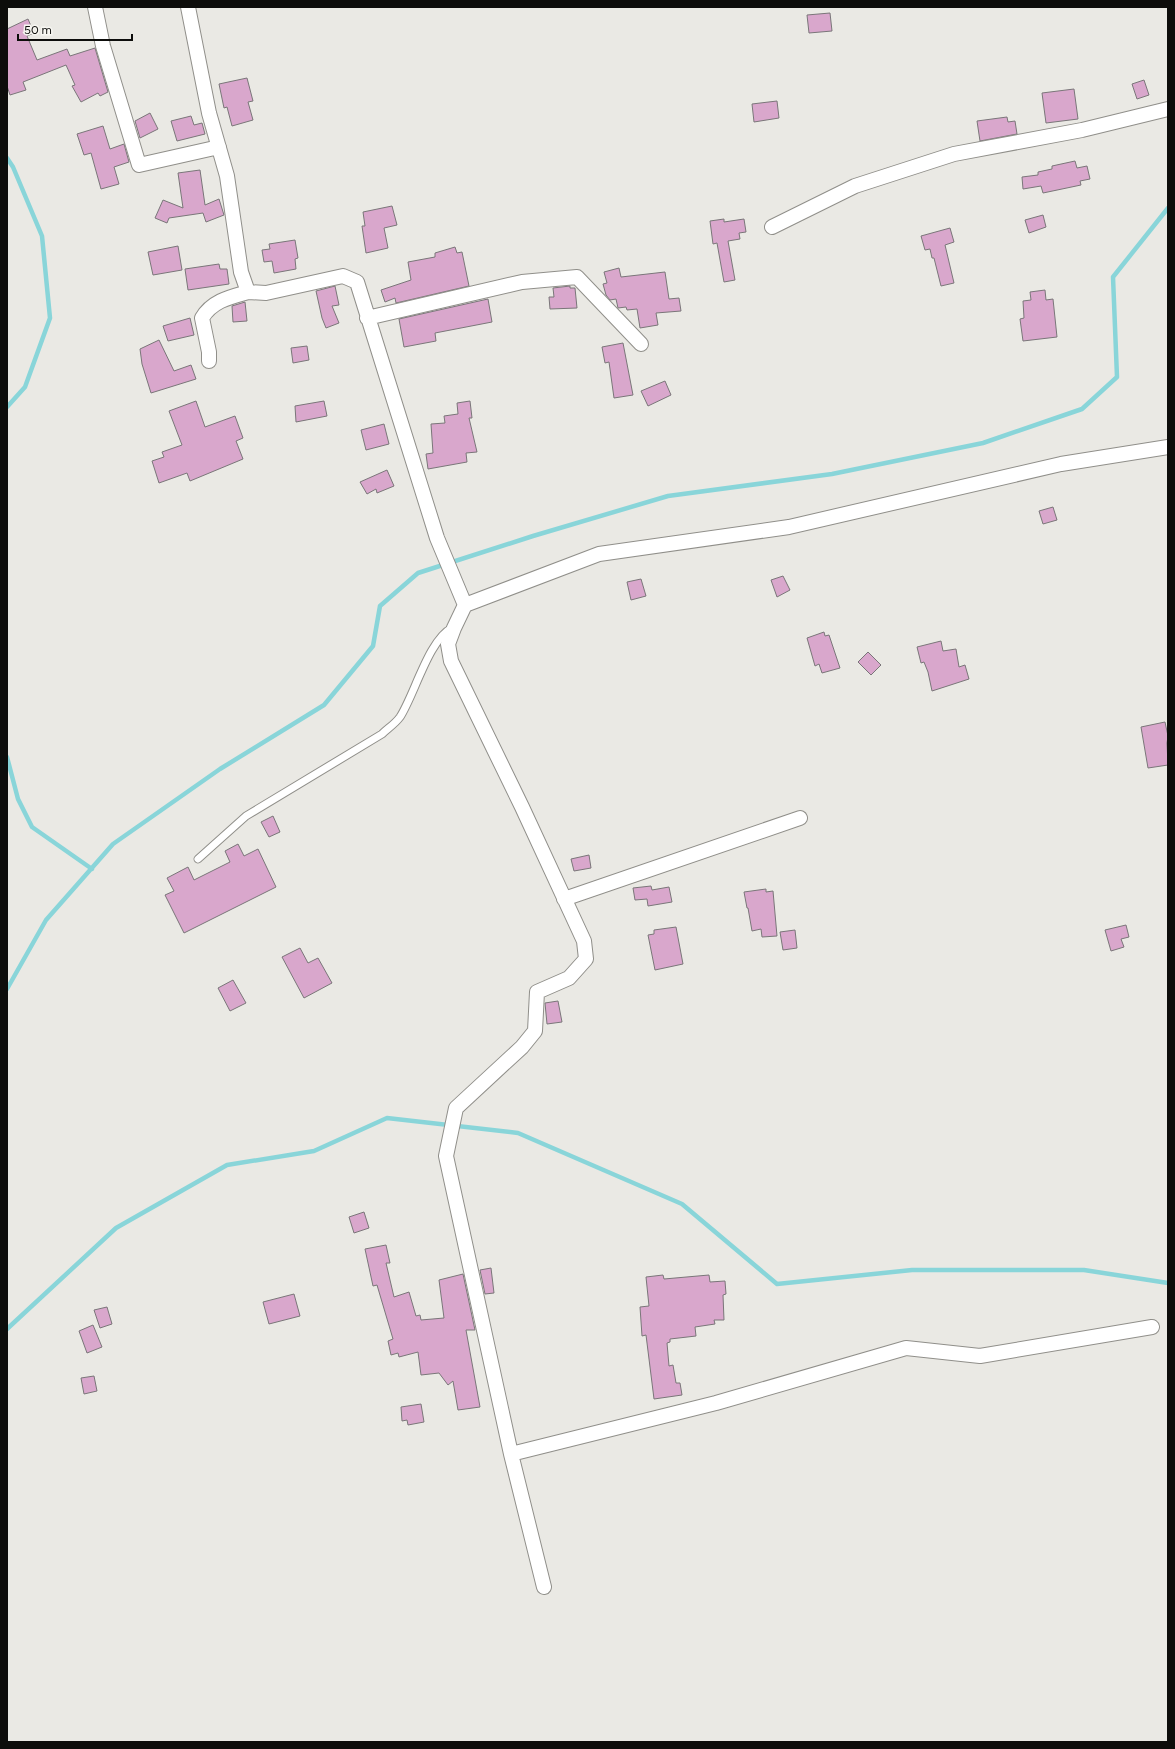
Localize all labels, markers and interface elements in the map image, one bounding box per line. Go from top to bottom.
scale bar [18,16,132,42]
text: 50 m [24,23,52,37]

